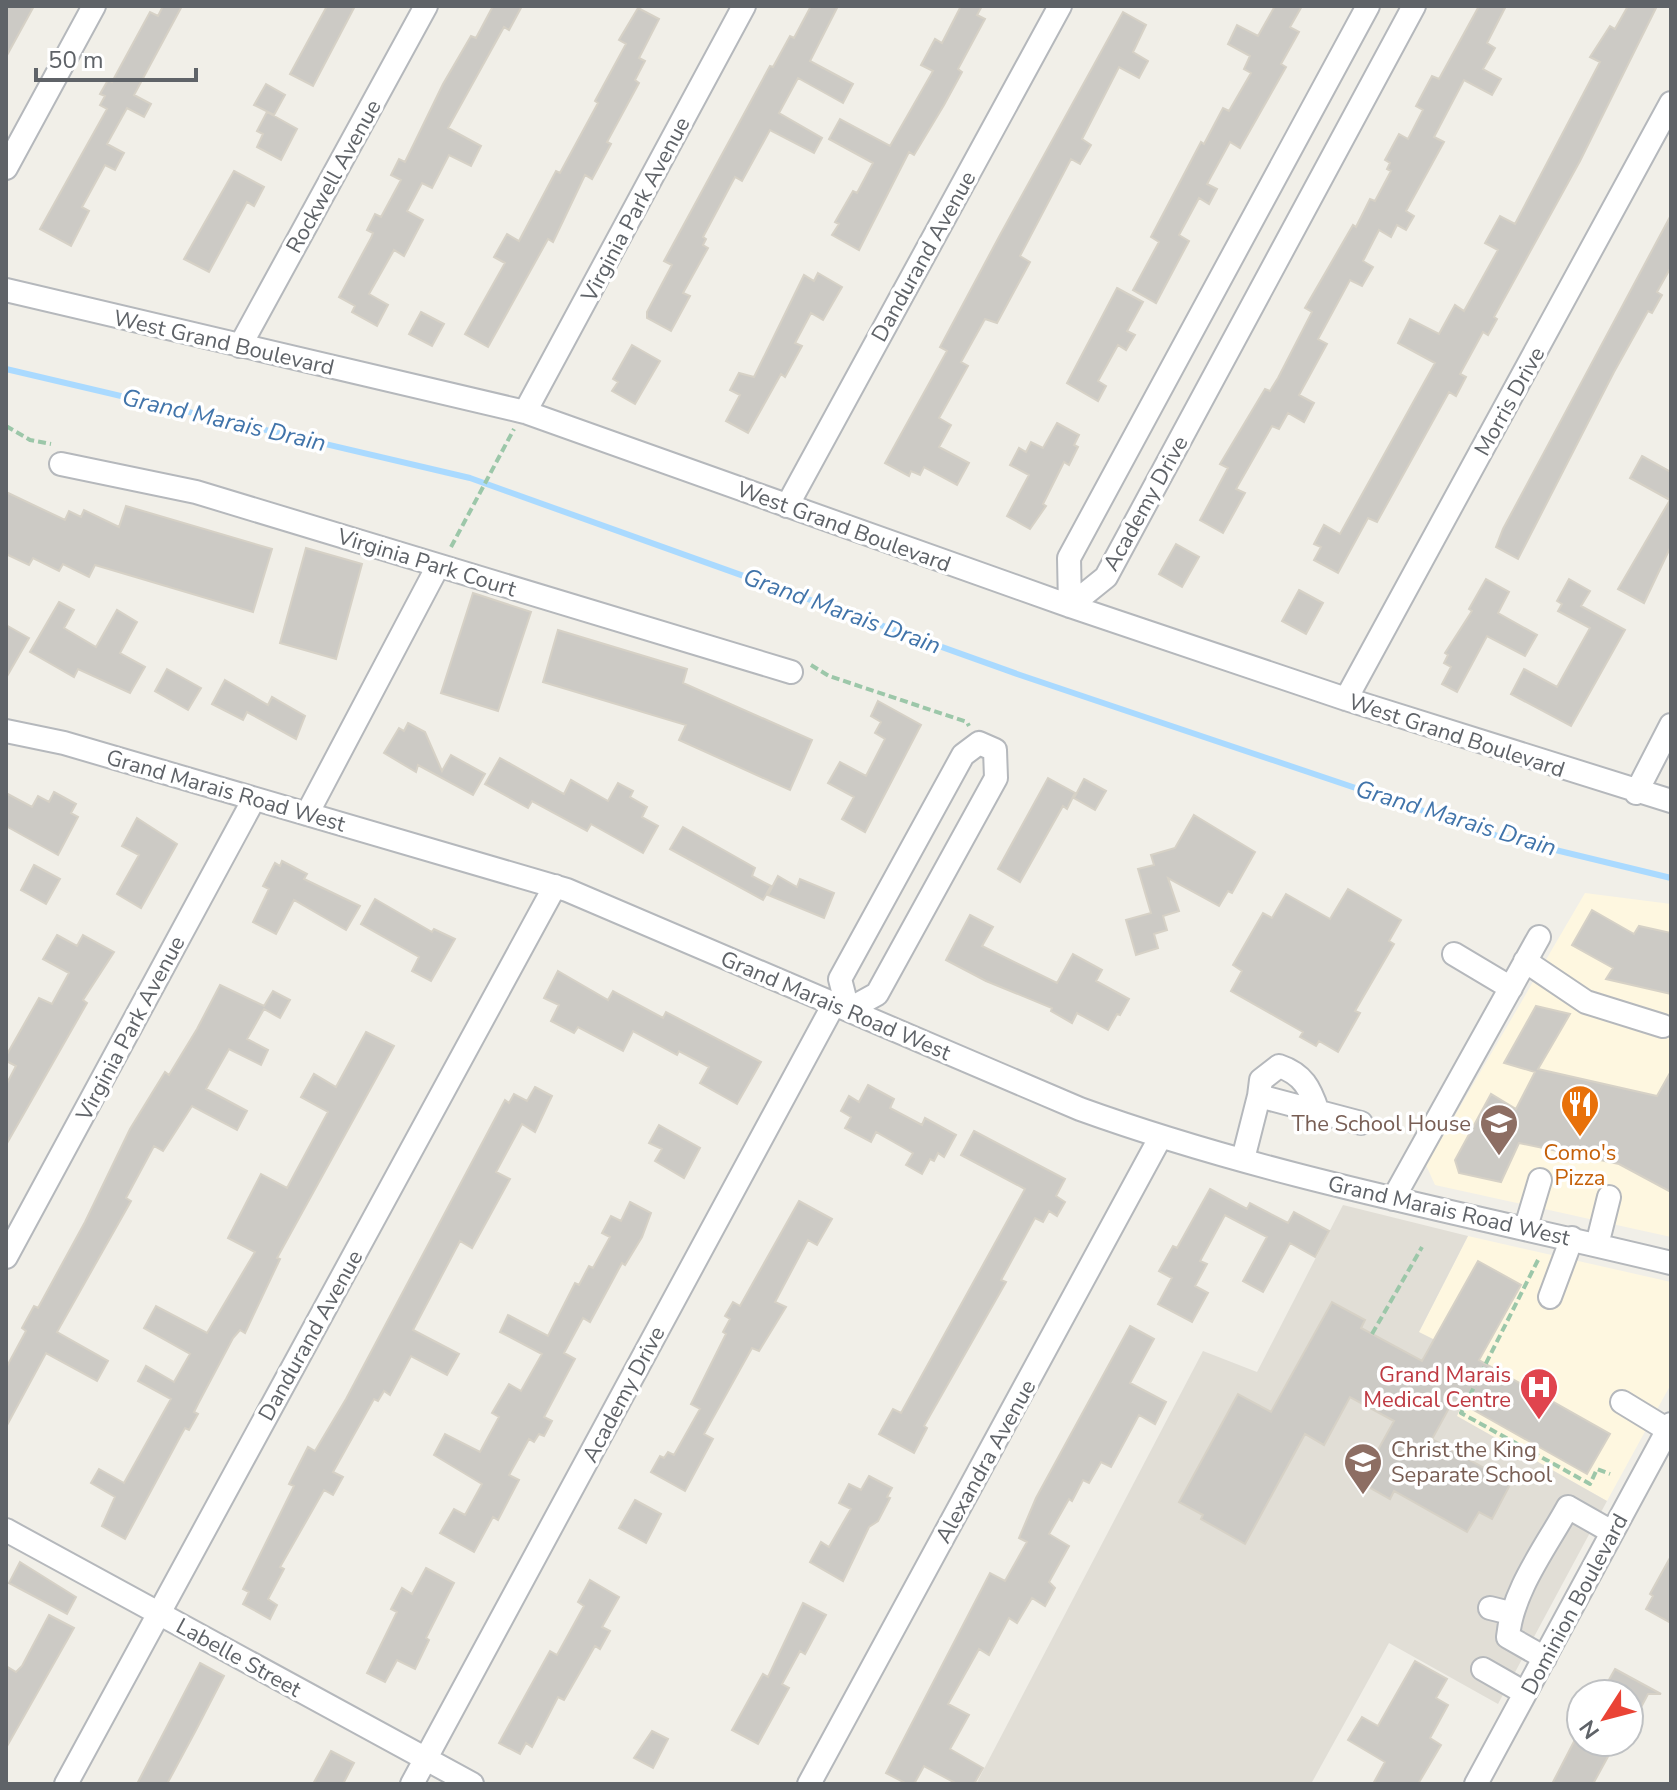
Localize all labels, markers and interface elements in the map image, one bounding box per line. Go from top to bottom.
scale bar [36,32,196,82]
text: 50 m [48,44,104,76]
street label: Rockwell Avenue [279,94,388,259]
street label: Virginia Park Avenue [574,112,697,308]
street label: Dandurand Avenue [864,166,983,347]
street label: West Grand Boulevard [111,303,337,383]
street label: Morris Drive [1468,342,1552,461]
water label: Grand Marais Drain [119,381,329,459]
street label: Academy Drive [1096,431,1195,576]
street label: West Grand Boulevard [733,474,955,580]
street label: Virginia Park Court [333,521,520,604]
water label: Grand Marais Drain [739,560,945,662]
street label: West Grand Boulevard [1345,687,1569,785]
street label: Grand Marais Road West [103,742,349,840]
water label: Grand Marais Drain [1352,772,1560,864]
street label: Virginia Park Avenue [69,931,192,1127]
street label: Grand Marais Road West [716,944,956,1068]
restaurant icon: Como's Pizza [1559,1083,1601,1138]
school or university icon: The School House [1478,1102,1520,1157]
place label: The School House [1291,1109,1471,1139]
place label: Como's Pizza [1544,1138,1616,1193]
street label: Grand Marais Road West [1325,1169,1573,1253]
street label: Dandurand Avenue [251,1245,370,1426]
street label: Academy Drive [575,1321,672,1468]
place label: Grand Marais Medical Centre [1363,1360,1511,1415]
hospital icon: Grand Marais Medical Centre [1518,1366,1560,1421]
street label: Alexandra Avenue [929,1374,1043,1549]
place label: Christ the King Separate School [1391,1435,1553,1490]
school or university icon: Christ the King Separate School [1342,1441,1384,1496]
street label: Dominion Boulevard [1514,1509,1635,1700]
street label: Labelle Street [171,1611,307,1705]
north arrow [1565,1678,1645,1758]
text: N [1573,1714,1607,1745]

